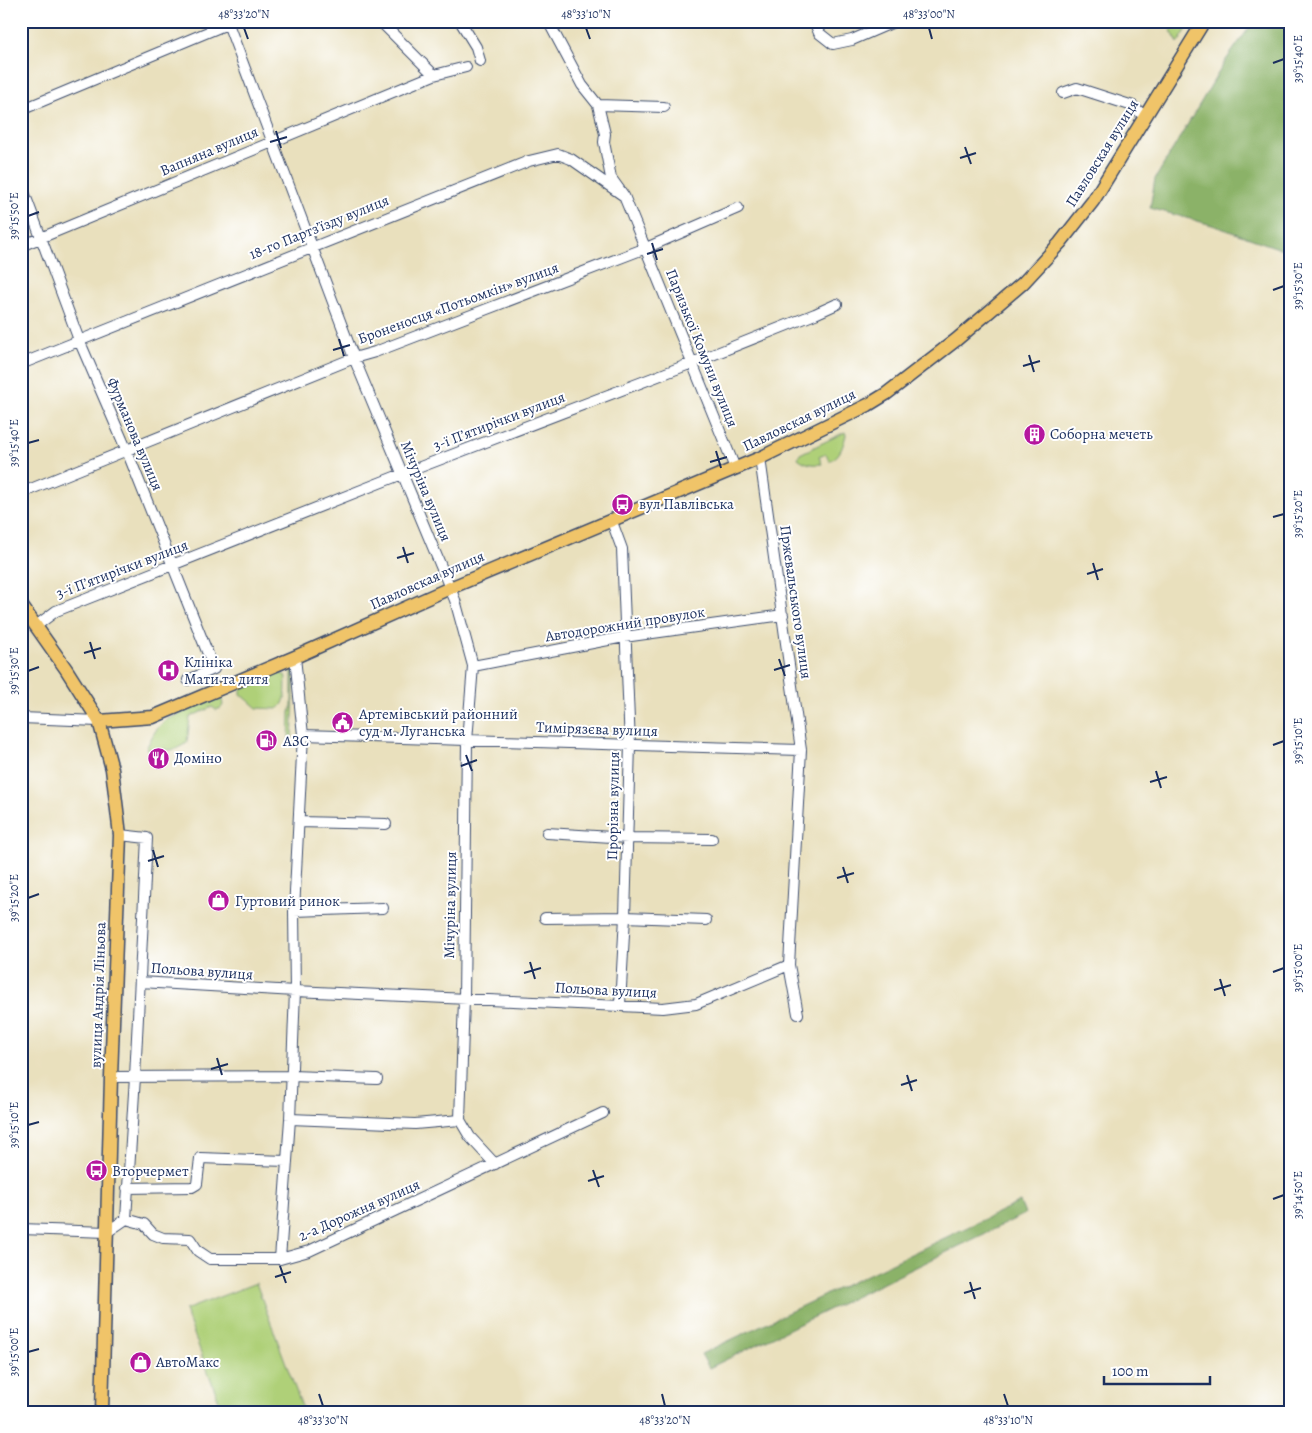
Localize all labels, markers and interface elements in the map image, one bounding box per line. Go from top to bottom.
text: 48°33'20"N [218,6,270,22]
text: 48°33'10"N [561,6,611,22]
text: 48°33'00"N [903,6,955,22]
text: 39°15'40"E [1290,35,1306,83]
street label: Павловская вулиця [1061,95,1143,211]
street label: Вапняна вулиця [157,121,261,181]
street label: 18-го Партз’їзду вулиця [246,190,392,264]
text: 39°15'50"E [6,192,22,240]
street label: Броненосця «Потьомкін» вулиця [355,257,561,349]
text: 39°15'30"E [1290,262,1306,310]
street label: Паризької Комуни вулиця [661,266,743,430]
street label: Фурманова вулиця [102,374,168,494]
street label: Павловская вулиця [739,384,859,456]
street label: 3-ї П’ятирічки вулиця [430,387,568,455]
text: 39°15'40"E [6,419,22,467]
building icon: Соборна мечеть [1022,422,1046,446]
place label: Соборна мечеть [1050,424,1153,444]
street label: Мічуріна вулиця [396,438,456,544]
text: 39°15'20"E [1290,490,1306,538]
bus stop icon: вул Павлівська [611,492,635,516]
place label: вул Павлівська [639,494,734,514]
street label: Пржевальського вулиця [775,524,817,680]
street label: 3-ї П’ятирічки вулиця [53,535,191,603]
street label: Павловская вулиця [367,546,487,614]
street label: Автодорожний провулок [543,601,706,647]
text: 39°15'30"E [6,647,22,695]
place label: Клініка Мати та дитя [184,652,269,689]
hospital icon: Клініка Мати та дитя [156,659,180,683]
place label: Артемівський районний суд м. Луганська [358,704,518,741]
public building icon: Артемівський районний суд м. Луганська [331,711,355,735]
street label: Тимірязєва вулиця [536,717,658,741]
text: 39°15'10"E [1290,718,1306,764]
fuel station icon: АЗС [255,729,279,753]
place label: АЗС [282,731,309,751]
restaurant icon: Доміно [146,746,170,770]
place label: Доміно [174,748,222,768]
street label: Прорізна вулиця [602,751,624,861]
street label: Мічуріна вулиця [439,851,461,959]
text: 39°15'20"E [6,874,22,922]
shop icon: Гуртовий ринок [207,889,231,913]
place label: Гуртовий ринок [235,891,340,911]
street label: вулиця Андрія Ліньова [85,921,111,1068]
text: 39°15'00"E [1290,944,1306,992]
street label: Польова вулиця [150,957,254,985]
street label: Польова вулиця [554,977,658,1003]
text: 39°15'10"E [6,1102,22,1148]
bus stop icon: Вторчермет [84,1159,108,1183]
place label: Вторчермет [112,1161,189,1181]
text: 39°14'50"E [1290,1171,1306,1219]
street label: 2-а Дорожня вулиця [295,1174,423,1246]
text: 39°15'00"E [6,1328,22,1376]
shop icon: АвтоМакс [128,1350,152,1374]
place label: АвтоМакс [155,1352,219,1372]
scale bar [1104,1353,1211,1385]
text: 100 m [1112,1361,1149,1381]
text: 48°33'30"N [298,1412,349,1428]
text: 48°33'20"N [639,1412,691,1428]
text: 48°33'10"N [983,1412,1033,1428]

